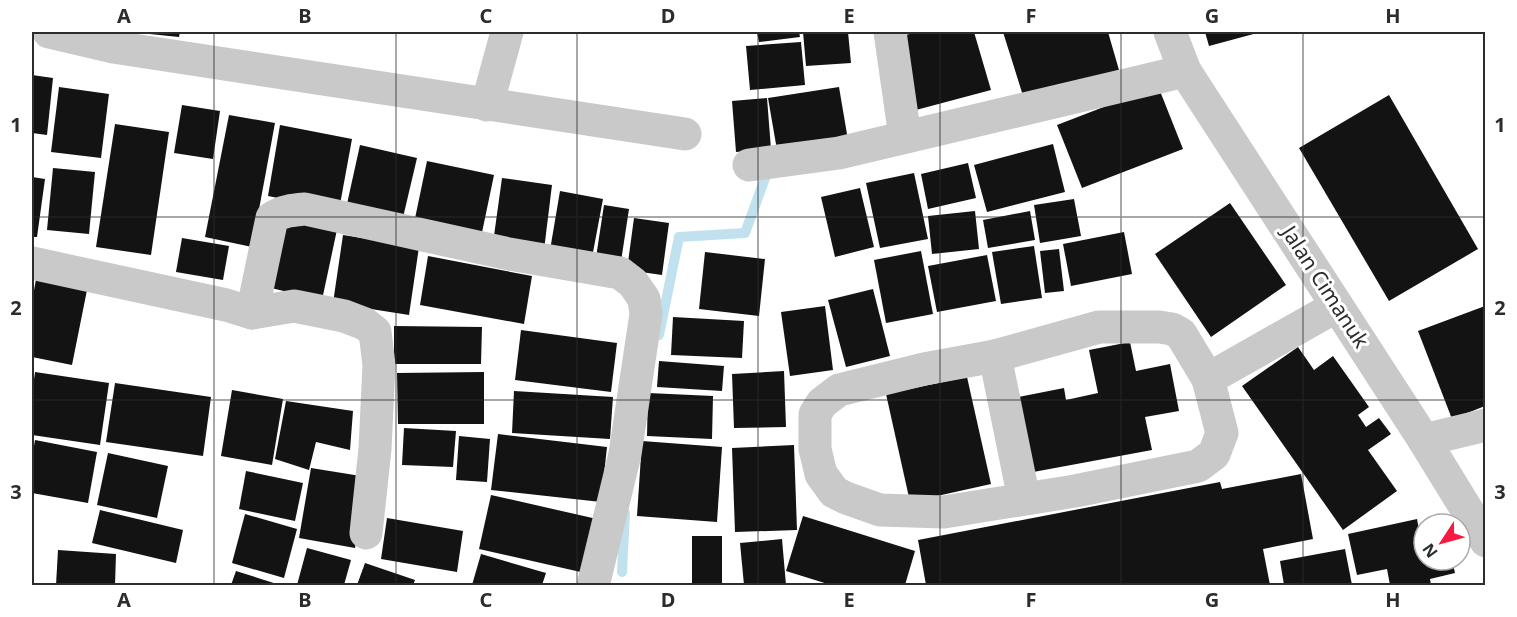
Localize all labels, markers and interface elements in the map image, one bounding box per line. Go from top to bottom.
text: A [117,2,131,29]
text: B [298,2,312,29]
text: C [480,2,493,29]
text: D [661,2,675,29]
text: E [843,2,855,29]
text: F [1026,2,1036,29]
text: G [1205,2,1219,29]
text: H [1385,2,1401,29]
text: 1 [10,111,22,138]
text: 1 [1494,111,1506,138]
street label: Jalan Cimanuk [1275,218,1376,354]
text: 2 [10,294,22,321]
text: 2 [1494,294,1506,321]
text: 3 [10,478,22,505]
text: 3 [1494,478,1506,505]
north arrow [1412,512,1472,572]
text: N [1417,539,1443,563]
text: A [117,586,131,613]
text: B [298,586,312,613]
text: C [480,586,493,613]
text: D [661,586,675,613]
text: E [843,586,855,613]
text: F [1026,586,1036,613]
text: G [1205,586,1219,613]
text: H [1385,586,1401,613]

